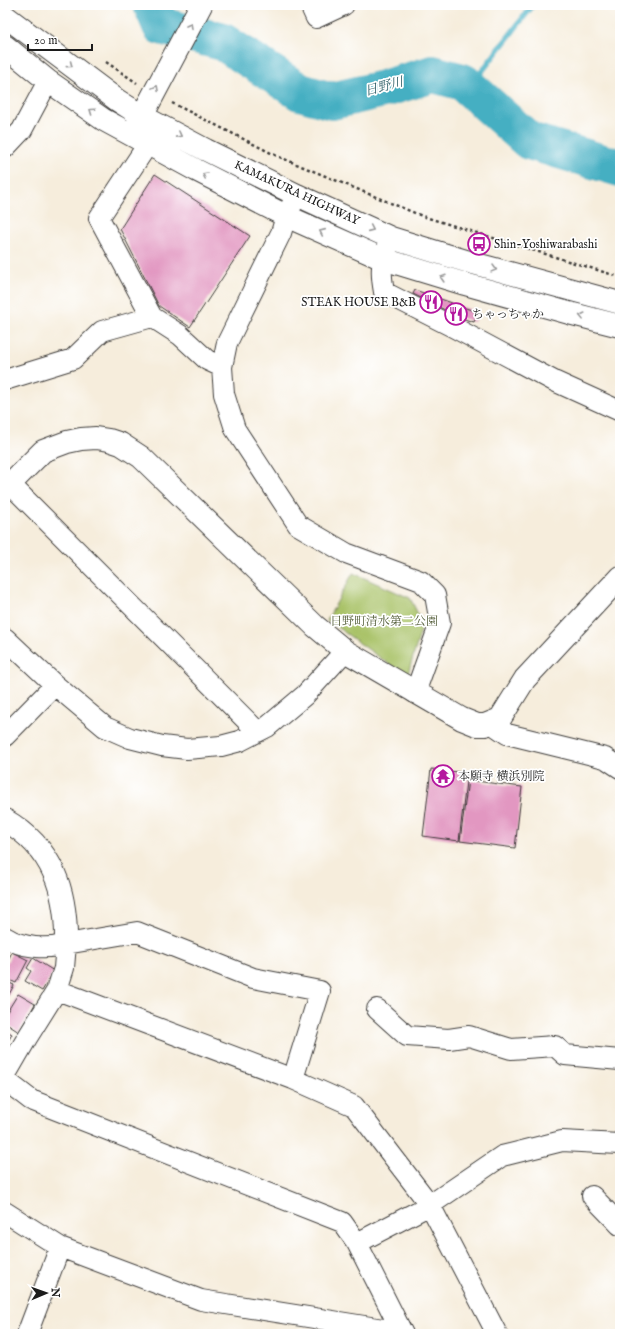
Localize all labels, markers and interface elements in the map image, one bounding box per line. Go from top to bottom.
one-way arrow [185,23,193,30]
scale bar [28,26,92,52]
text: 20 m [34,33,57,48]
one-way arrow [65,60,72,67]
water label: 日野川 [363,73,407,100]
one-way arrow [151,85,159,92]
one-way arrow [89,108,96,116]
one-way arrow [174,131,182,138]
street label: KAMAKURA HIGHWAY [232,157,363,229]
one-way arrow [202,172,209,180]
one-way arrow [368,224,375,232]
one-way arrow [319,228,326,236]
bus stop icon: Shin-Yoshiwarabashi [466,231,492,257]
place label: Shin-Yoshiwarabashi [494,237,597,252]
one-way arrow [491,264,498,273]
one-way arrow [440,274,447,283]
restaurant icon: STEAK HOUSE B&B [418,289,444,315]
place label: STEAK HOUSE B&B [301,295,416,310]
restaurant icon: ちゃっちゃか [443,301,469,327]
place label: ちゃっちゃか [472,307,544,322]
one-way arrow [579,313,585,321]
park label: 日野町清水第二公園 [330,614,438,629]
temple icon: 本願寺 横浜別院 [430,763,456,789]
place label: 本願寺 横浜別院 [458,769,545,784]
north arrow [26,1273,66,1313]
text: N [48,1287,62,1298]

